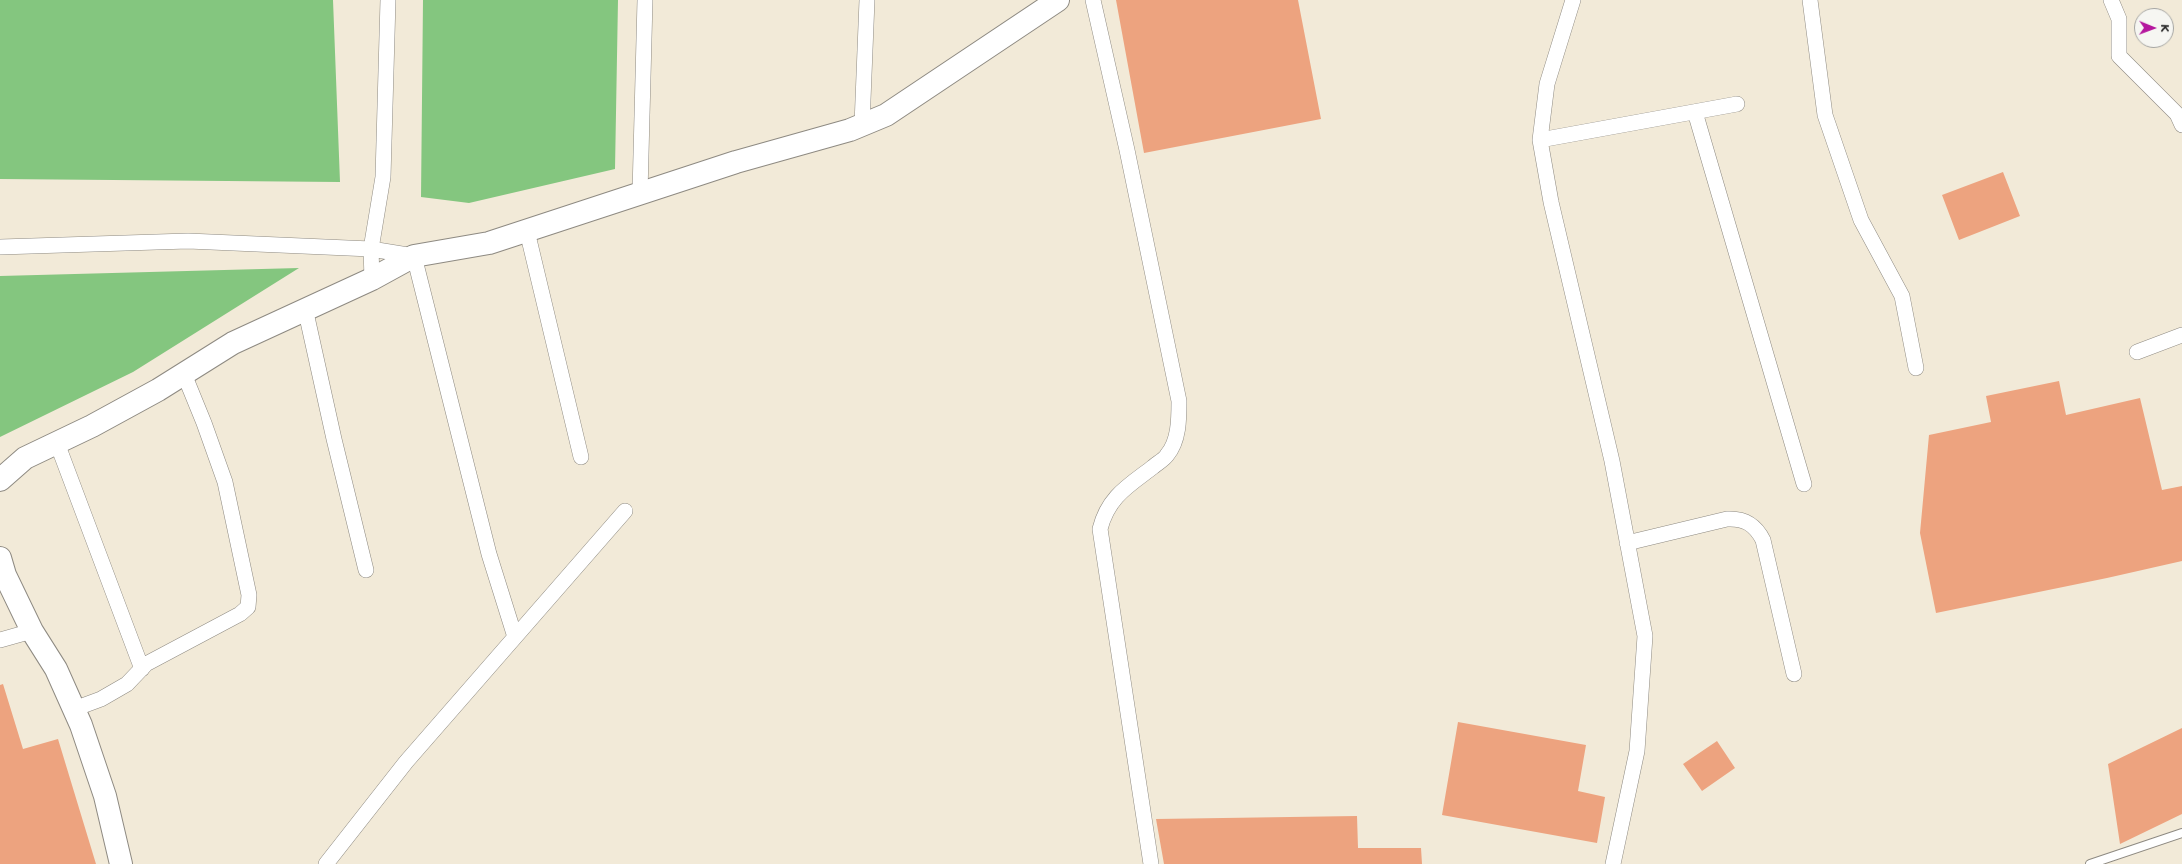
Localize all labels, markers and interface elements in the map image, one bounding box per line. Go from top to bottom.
north arrow [2134,8,2174,48]
text: K [2157,24,2174,32]

